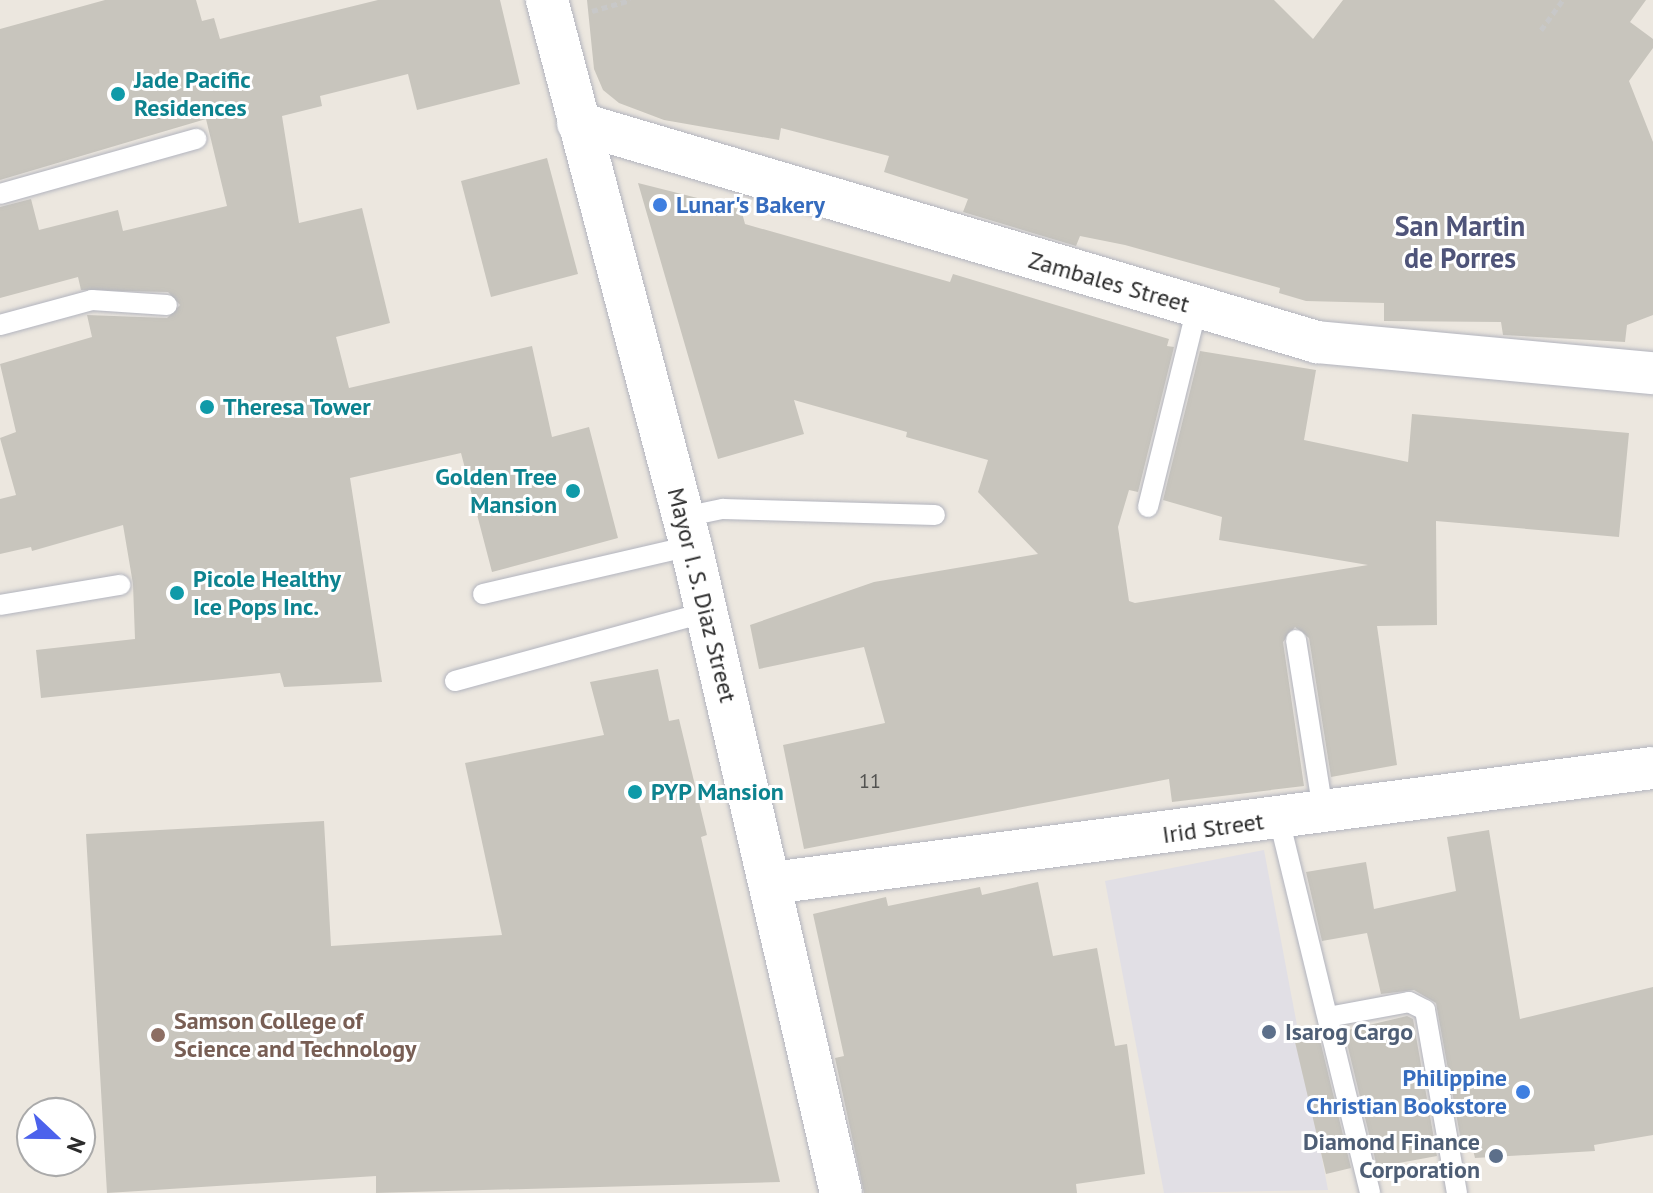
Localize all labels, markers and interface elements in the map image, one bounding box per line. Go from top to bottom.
place label: Jade Pacific Residences [134,66,251,122]
marker: Jade Pacific Residences [109,85,127,103]
place label: Lunar's Bakery [676,191,825,219]
marker: Lunar's Bakery [651,196,669,214]
district label: San Martin de Porres [1395,209,1525,275]
street label: Zambales Street [1025,245,1193,319]
place label: Theresa Tower [223,393,372,421]
marker: Theresa Tower [198,398,216,416]
place label: Golden Tree Mansion [434,463,557,519]
marker: Golden Tree Mansion [564,482,582,500]
street label: Mayor I. S. Diaz Street [661,483,743,707]
place label: Picole Healthy Ice Pops Inc. [193,565,341,621]
marker: Picole Healthy Ice Pops Inc. [168,584,186,602]
house number: 11 [859,769,881,793]
place label: PYP Mansion [651,778,785,806]
marker: PYP Mansion [626,783,644,801]
street label: Irid Street [1160,807,1266,849]
place label: Samson College of Science and Technology [174,1007,417,1063]
place label: Isarog Cargo [1285,1018,1413,1046]
marker: Isarog Cargo [1260,1023,1278,1041]
marker: Samson College of Science and Technology [149,1026,167,1044]
place label: Philippine Christian Bookstore [1306,1064,1507,1120]
marker: Philippine Christian Bookstore [1514,1083,1532,1101]
north arrow [16,1097,96,1177]
place label: Diamond Finance Corporation [1303,1128,1480,1184]
text: N [61,1133,92,1157]
marker: Diamond Finance Corporation [1487,1147,1505,1165]

